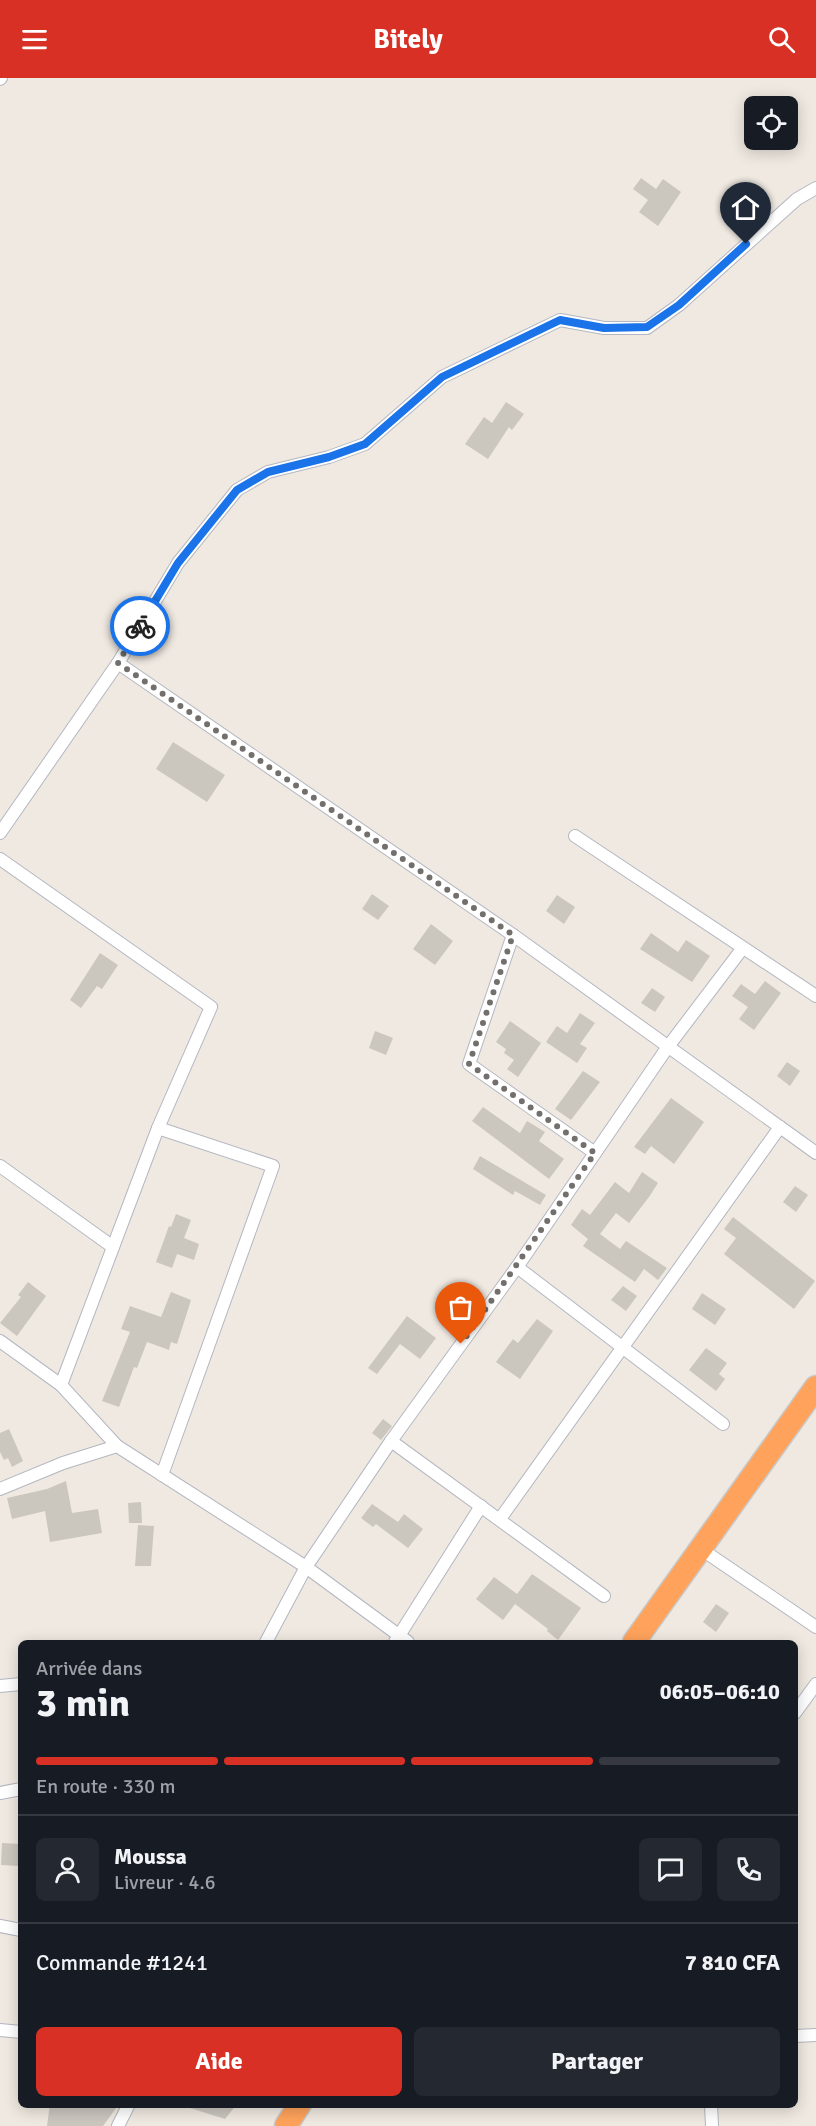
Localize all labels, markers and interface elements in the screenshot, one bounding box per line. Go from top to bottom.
icon: menu [18,23,51,56]
text: Bitely [373,23,443,56]
icon: search [765,23,798,56]
map controls [744,96,798,150]
button: locate [744,96,798,150]
pin [720,182,771,244]
icon: home [729,191,762,224]
courier [110,596,170,656]
icon: bike [124,610,157,643]
pin [435,1282,486,1344]
icon: bag [444,1291,477,1324]
text: Arrivée dans [36,1656,142,1681]
text: 06:05–06:10 [660,1678,780,1705]
text: 3 min [36,1679,130,1727]
text: En route · 330 m [36,1774,175,1799]
button: person [36,1838,99,1901]
button: chat [639,1838,702,1901]
button: phone [717,1838,780,1901]
text: Moussa [114,1843,187,1870]
text: Livreur · 4.6 [114,1870,215,1895]
text: Commande #1241 [36,1949,208,1976]
text: 7 810 CFA [685,1949,780,1976]
button: Aide [36,2027,402,2096]
button: Partager [414,2027,780,2096]

